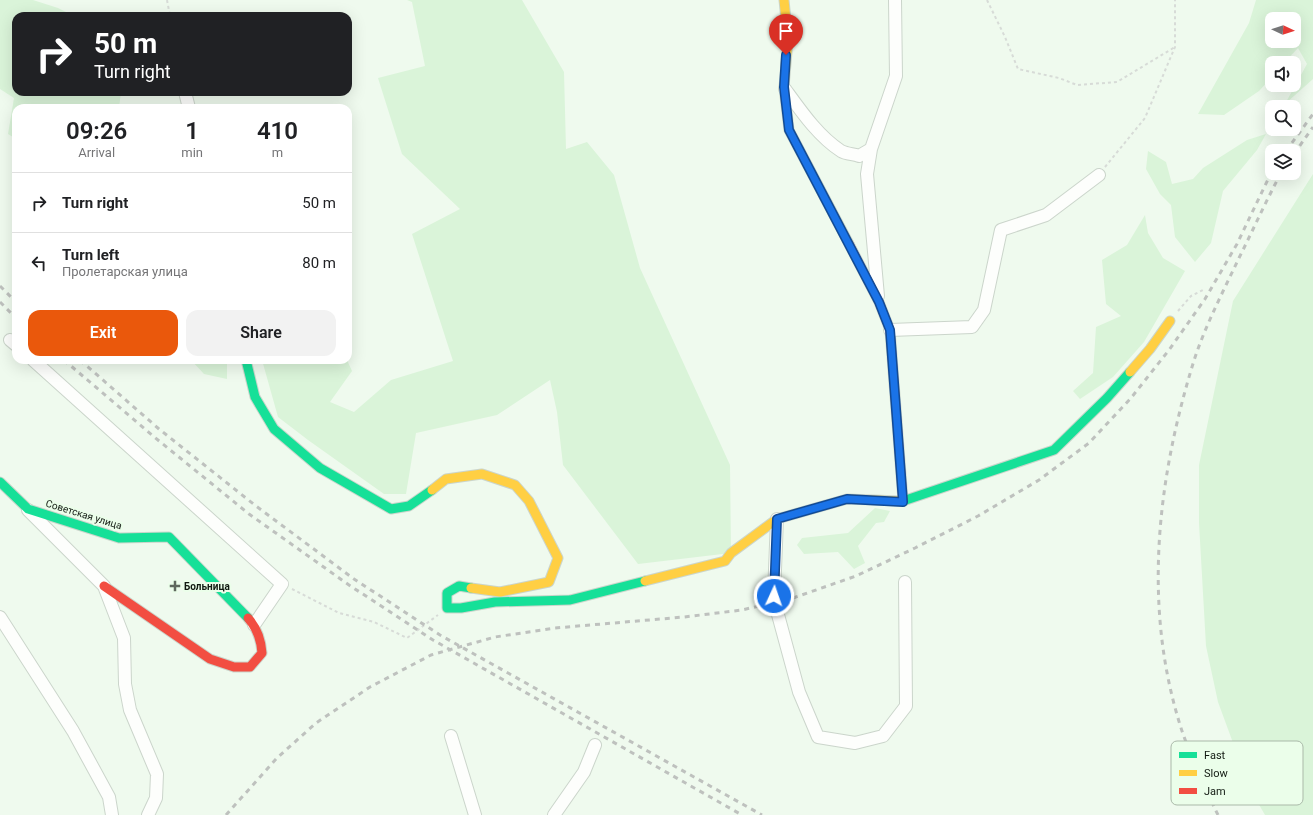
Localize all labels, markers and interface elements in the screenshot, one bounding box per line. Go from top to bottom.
north arrow [1265,12,1301,48]
map controls [1265,12,1301,180]
pin [769,14,803,55]
icon: arrive [775,20,797,42]
text: 50 m [94,27,157,60]
icon: right [28,28,80,80]
button: sound [1265,56,1301,92]
text: Turn right [94,61,171,82]
button: search [1265,100,1301,136]
text: 09:26 [66,117,127,145]
text: 1 [185,117,199,145]
text: 410 [257,117,298,145]
button: layers [1265,144,1301,180]
text: Arrival [78,145,115,160]
text: min [181,145,203,160]
text: m [272,145,283,160]
icon: right [28,192,50,214]
text: Turn right [62,194,128,212]
text: 50 m [302,194,336,212]
text: Turn left [62,246,119,264]
icon: left [28,252,50,274]
text: 80 m [302,254,336,272]
text: Пролетарская улица [62,264,188,279]
button: Exit [28,310,178,356]
button: Share [186,310,336,356]
street label: Советская улица [44,498,123,531]
position arrow [753,575,795,617]
marker: Больница [169,580,181,592]
place label: Больница [184,581,230,592]
legend [1171,741,1303,805]
text: Fast [1204,749,1226,762]
text: Slow [1204,767,1228,780]
text: Jam [1204,785,1226,798]

